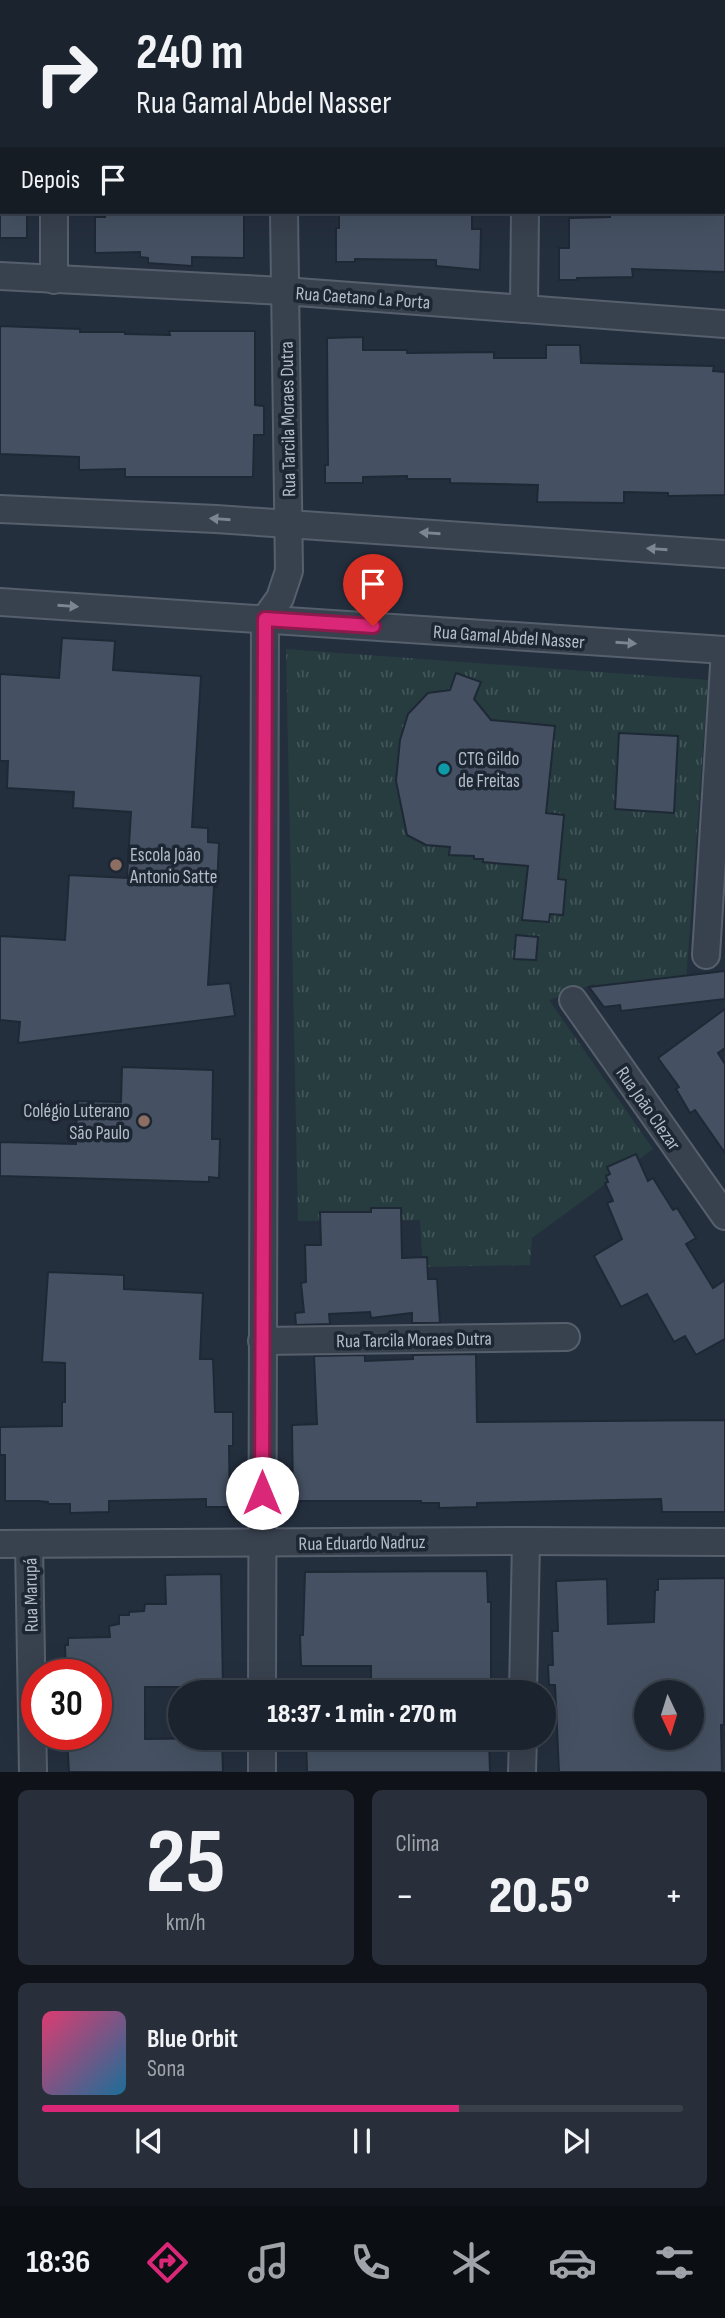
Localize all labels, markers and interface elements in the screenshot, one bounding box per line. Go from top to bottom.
text: 240 m [136,24,244,83]
icon: right [21,28,112,119]
text: Rua Gamal Abdel Nasser [136,84,392,123]
icon: arrive [94,161,132,199]
text: Depois [21,165,80,196]
street label: Rua Caetano La Porta [295,282,431,315]
street label: Rua Tarcila Moraes Dutra [276,341,301,497]
one-way arrow [209,513,231,524]
one-way arrow [419,528,441,539]
one-way arrow [646,543,668,554]
pin [343,554,403,626]
icon: arrive [354,565,392,603]
one-way arrow [57,601,79,612]
street label: Rua Gamal Abdel Nasser [432,621,586,654]
one-way arrow [615,638,637,649]
place label: CTG Gildo de Freitas [458,748,520,793]
marker: CTG Gildo de Freitas [436,761,452,777]
place label: Escola João Antonio Satte [129,844,217,889]
marker: Escola João Antonio Satte [108,857,124,873]
street label: Rua João Clezar [611,1063,685,1156]
place label: Colégio Luterano São Paulo [23,1100,130,1145]
marker: Colégio Luterano São Paulo [136,1113,152,1129]
street label: Rua Tarcila Moraes Dutra [336,1328,492,1353]
position arrow [225,1456,299,1530]
street label: Rua Eduardo Nadruz [298,1531,426,1556]
street label: Rua Marupá [19,1558,44,1632]
speed limit sign: 30 [21,1659,112,1750]
north arrow [634,1680,704,1750]
map controls [634,1680,704,1750]
text: 18:37 · 1 min · 270 m [267,1699,457,1730]
text: 25 [146,1809,226,1918]
text: Clima [396,1830,439,1858]
text: 20.5° [489,1865,590,1928]
text: − [396,1874,414,1919]
text: + [664,1874,683,1919]
text: km/h [166,1909,206,1937]
text: Blue Orbit [147,2024,238,2055]
text: Sona [147,2055,185,2083]
icon: previous [130,2122,168,2160]
icon: pause [343,2122,381,2160]
icon: next [557,2122,595,2160]
icon: directions [143,2238,192,2287]
icon: music [244,2238,293,2287]
icon: phone [346,2238,395,2287]
icon: climate [447,2238,496,2287]
icon: car [548,2238,597,2287]
icon: filters [650,2238,699,2287]
text: 18:36 [26,2243,90,2282]

